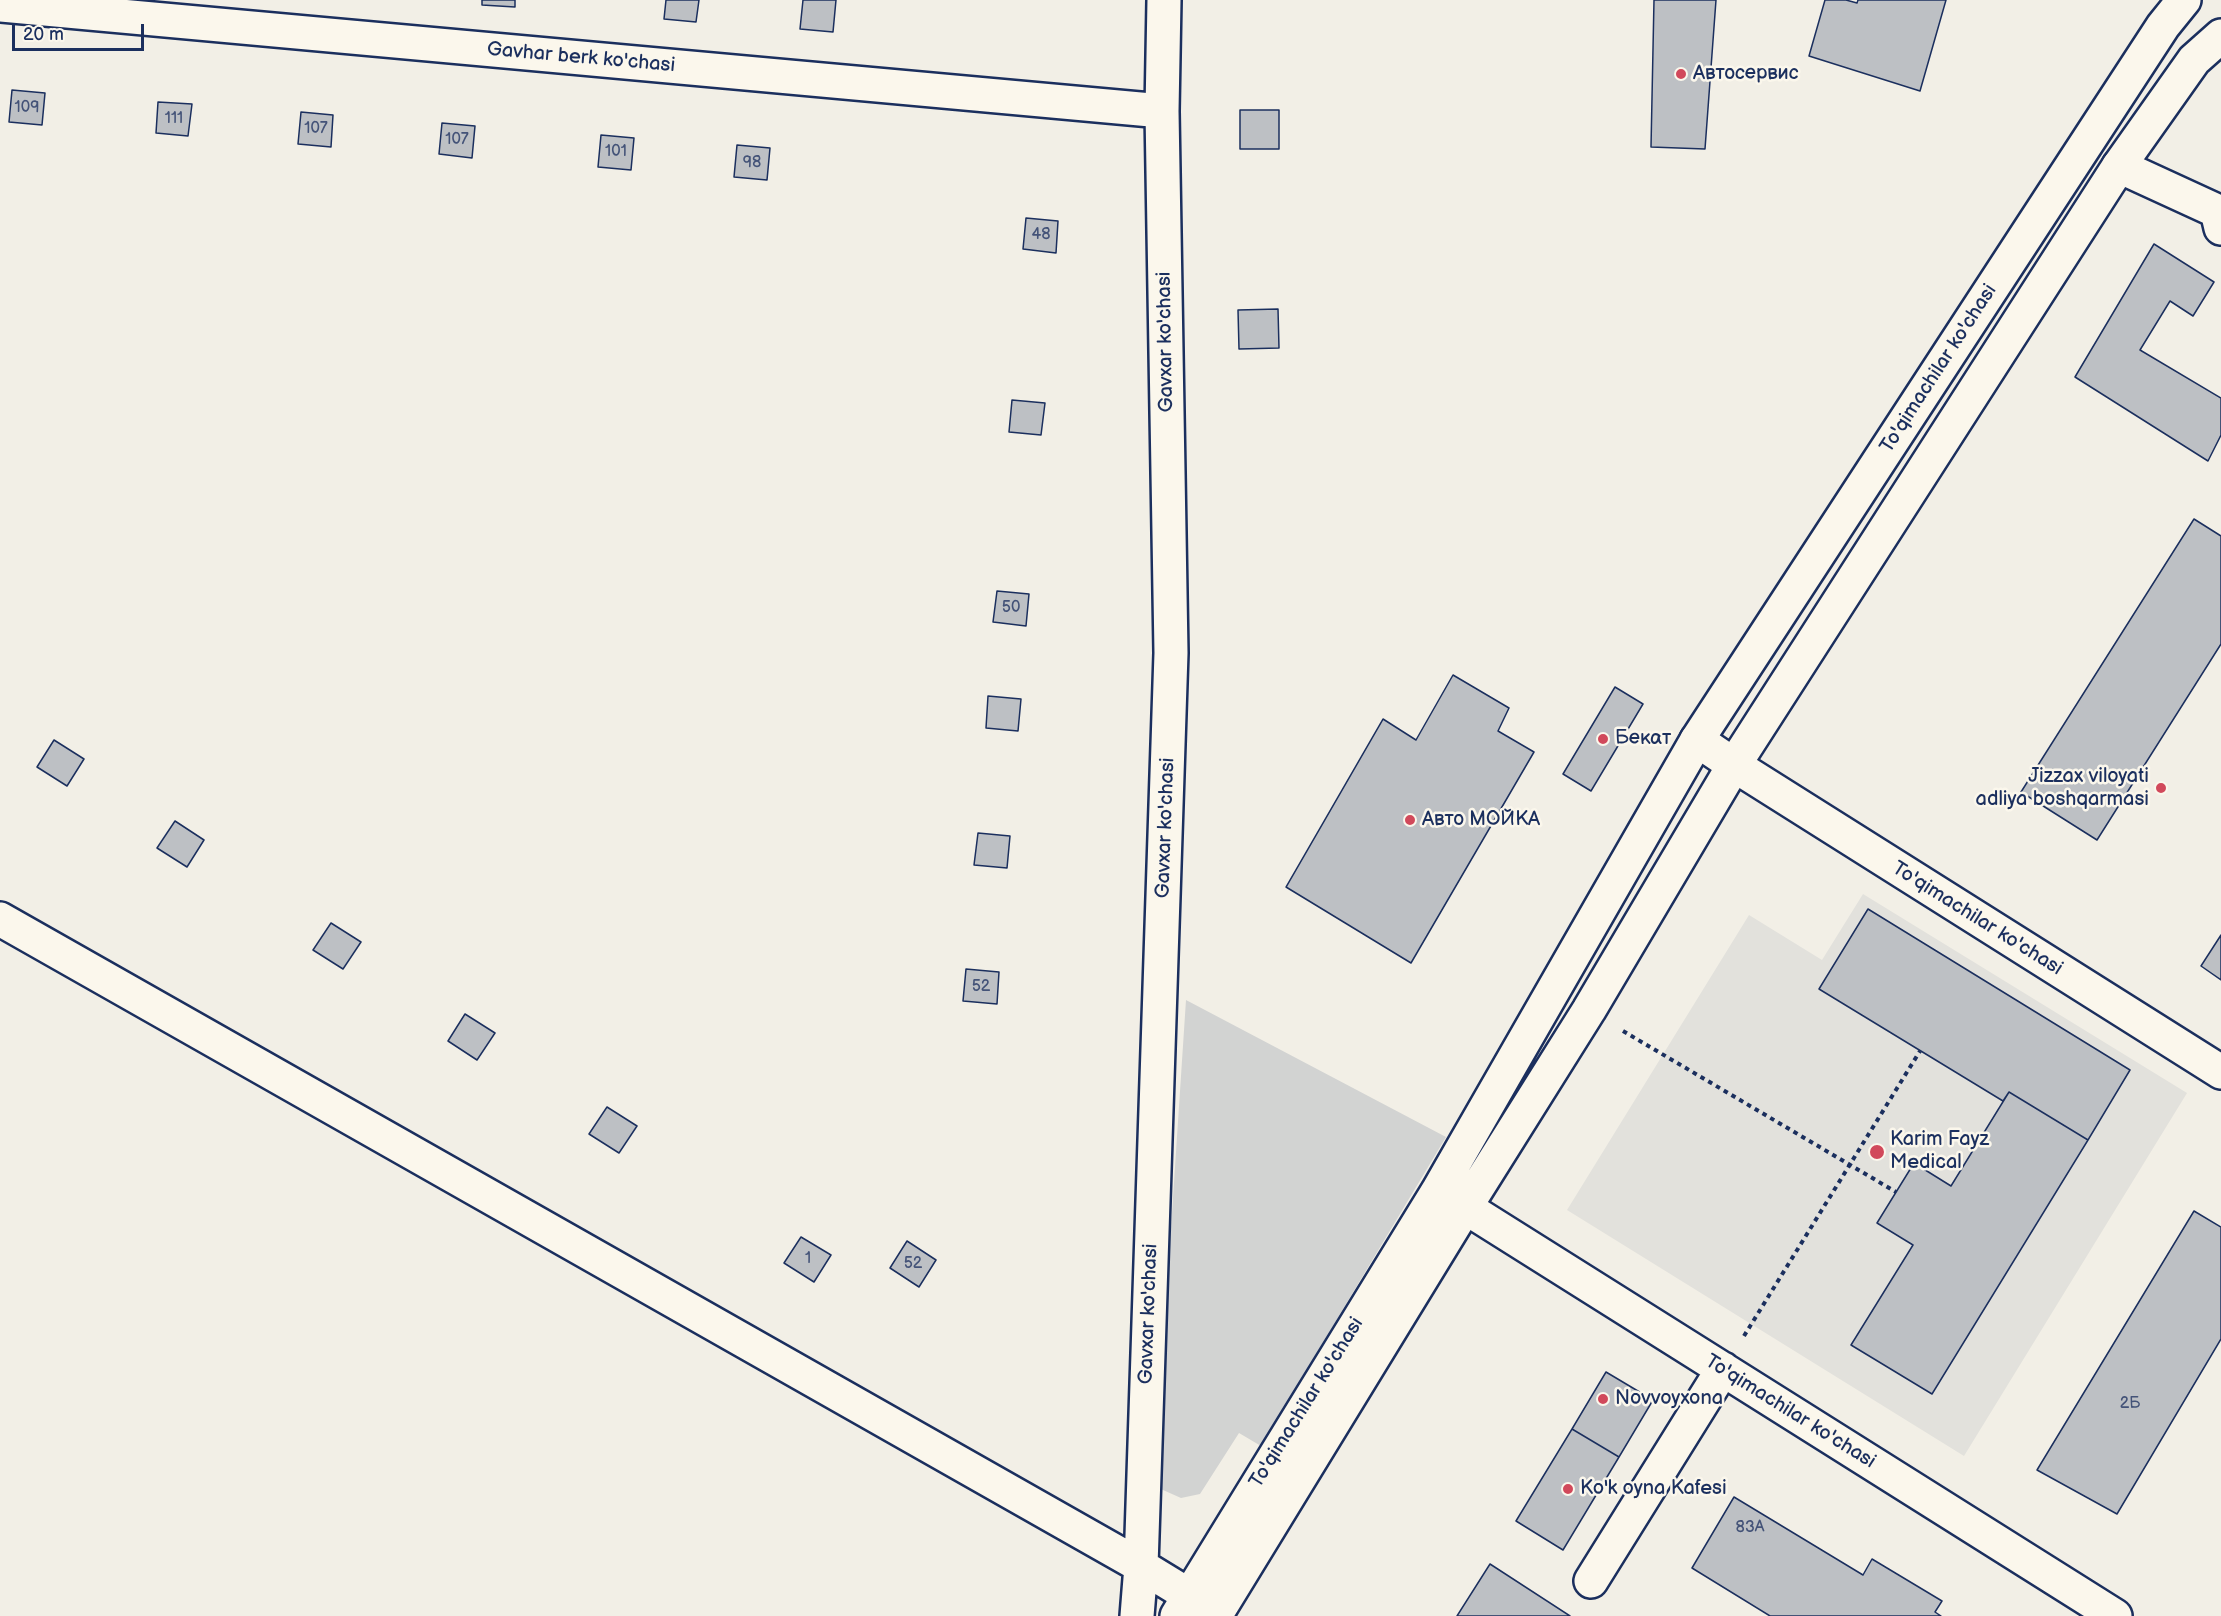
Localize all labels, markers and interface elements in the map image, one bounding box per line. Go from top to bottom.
scale bar [15,12,147,50]
text: 20 m [23,24,64,45]
street label: Gavhar berk ko'chasi [486,38,676,78]
place label: Автосервис [1693,62,1799,86]
marker: Автосервис [1674,67,1688,81]
house number: 109 [15,98,39,118]
house number: 111 [165,109,183,129]
house number: 107 [304,119,328,139]
house number: 107 [445,130,469,150]
house number: 101 [605,142,627,162]
house number: 98 [743,153,761,173]
house number: 48 [1031,225,1051,245]
street label: Gavxar ko'chasi [1153,271,1179,413]
street label: To'qimachilar ko'chasi [1875,280,2003,458]
house number: 50 [1002,598,1020,618]
place label: Бекат [1615,727,1671,751]
marker: Бекат [1596,732,1610,746]
street label: Gavxar ko'chasi [1152,757,1180,899]
place label: Jizzax viloyati adliya boshqarmasi [1976,765,2149,812]
marker: Jizzax viloyati adliya boshqarmasi [2154,781,2168,795]
place label: Авто МОЙКА [1422,808,1540,832]
marker: Авто МОЙКА [1403,813,1417,827]
street label: To'qimachilar ko'chasi [1887,857,2067,981]
house number: 52 [972,977,990,997]
place label: Karim Fayz Medical [1890,1128,1989,1175]
marker: Karim Fayz Medical [1868,1143,1886,1161]
street label: Gavxar ko'chasi [1135,1243,1163,1385]
house number: 1 [805,1249,811,1269]
house number: 52 [904,1254,922,1274]
street label: To'qimachilar ko'chasi [1245,1313,1369,1493]
street label: To'qimachilar ko'chasi [1700,1350,1880,1474]
place label: Novvoyxona [1615,1387,1723,1411]
marker: Novvoyxona [1596,1392,1610,1406]
house number: 2Б [2120,1394,2140,1414]
place label: Ko'k oyna Kafesi [1580,1477,1727,1501]
marker: Ko'k oyna Kafesi [1561,1482,1575,1496]
house number: 83А [1736,1518,1764,1538]

